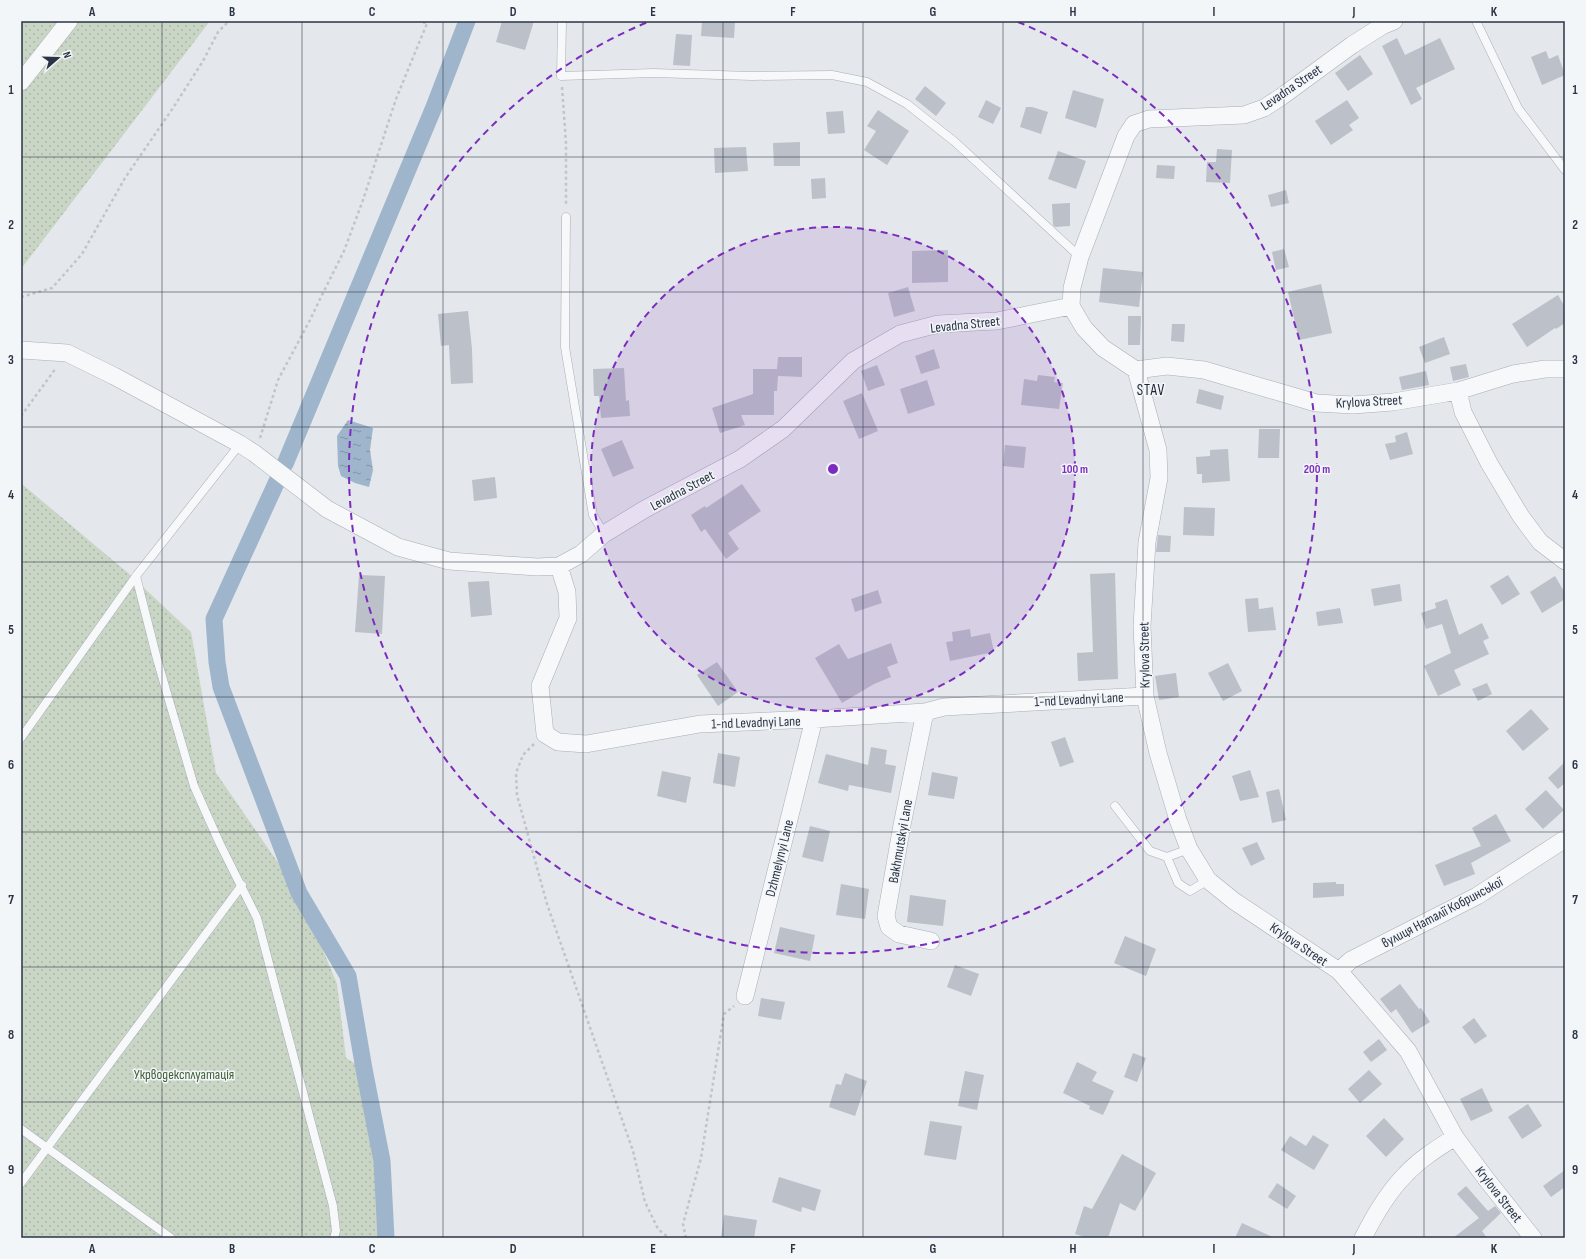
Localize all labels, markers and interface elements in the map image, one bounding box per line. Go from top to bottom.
text: A [88,4,96,20]
text: B [229,4,235,20]
text: C [369,4,376,20]
text: D [510,4,517,20]
text: E [650,4,656,20]
text: F [790,4,796,20]
text: G [930,4,937,20]
text: H [1070,4,1077,20]
text: I [1213,4,1216,20]
text: J [1352,4,1356,20]
text: K [1491,4,1498,20]
north arrow [38,38,78,78]
text: N [60,50,74,60]
street label: Levadna Street [1257,61,1325,114]
text: 1 [8,82,14,98]
text: 1 [1572,82,1578,98]
text: 2 [8,217,14,233]
text: 2 [1572,217,1578,233]
street label: Levadna Street [929,312,1001,337]
text: 3 [8,352,14,368]
text: 3 [1572,352,1578,368]
district label: STAV [1137,381,1165,400]
street label: Krylova Street [1335,391,1403,412]
centre of rings [826,462,840,476]
text: 100 m [1062,462,1088,477]
text: 200 m [1304,462,1330,477]
street label: Levadna Street [647,466,717,514]
text: 4 [8,487,14,503]
text: 4 [1572,487,1578,503]
text: 5 [8,622,14,638]
street label: Krylova Street [1135,622,1154,688]
text: 5 [1572,622,1578,638]
street label: 1-nd Levadnyi Lane [1034,689,1124,710]
street label: 1-nd Levadnyi Lane [711,712,801,733]
text: 6 [8,757,14,773]
text: 6 [1572,757,1578,773]
street label: Bakhmutskyi Lane [885,798,916,884]
street label: Dzhmelynyi Lane [762,818,797,898]
street label: вулиця Наталії Кобринської [1379,873,1506,952]
text: 7 [8,892,14,908]
text: 7 [1572,892,1578,908]
street label: Krylova Street [1266,919,1331,970]
text: 8 [8,1027,14,1043]
text: 8 [1572,1027,1578,1043]
park label: Укрводексплуатація [134,1066,234,1083]
text: 9 [8,1162,14,1178]
text: 9 [1572,1162,1578,1178]
street label: Krylova Street [1471,1163,1526,1226]
text: A [88,1241,96,1257]
text: B [229,1241,235,1257]
text: C [369,1241,376,1257]
text: D [510,1241,517,1257]
text: E [650,1241,656,1257]
text: F [790,1241,796,1257]
text: G [930,1241,937,1257]
text: H [1070,1241,1077,1257]
text: I [1213,1241,1216,1257]
text: J [1352,1241,1356,1257]
text: K [1491,1241,1498,1257]

